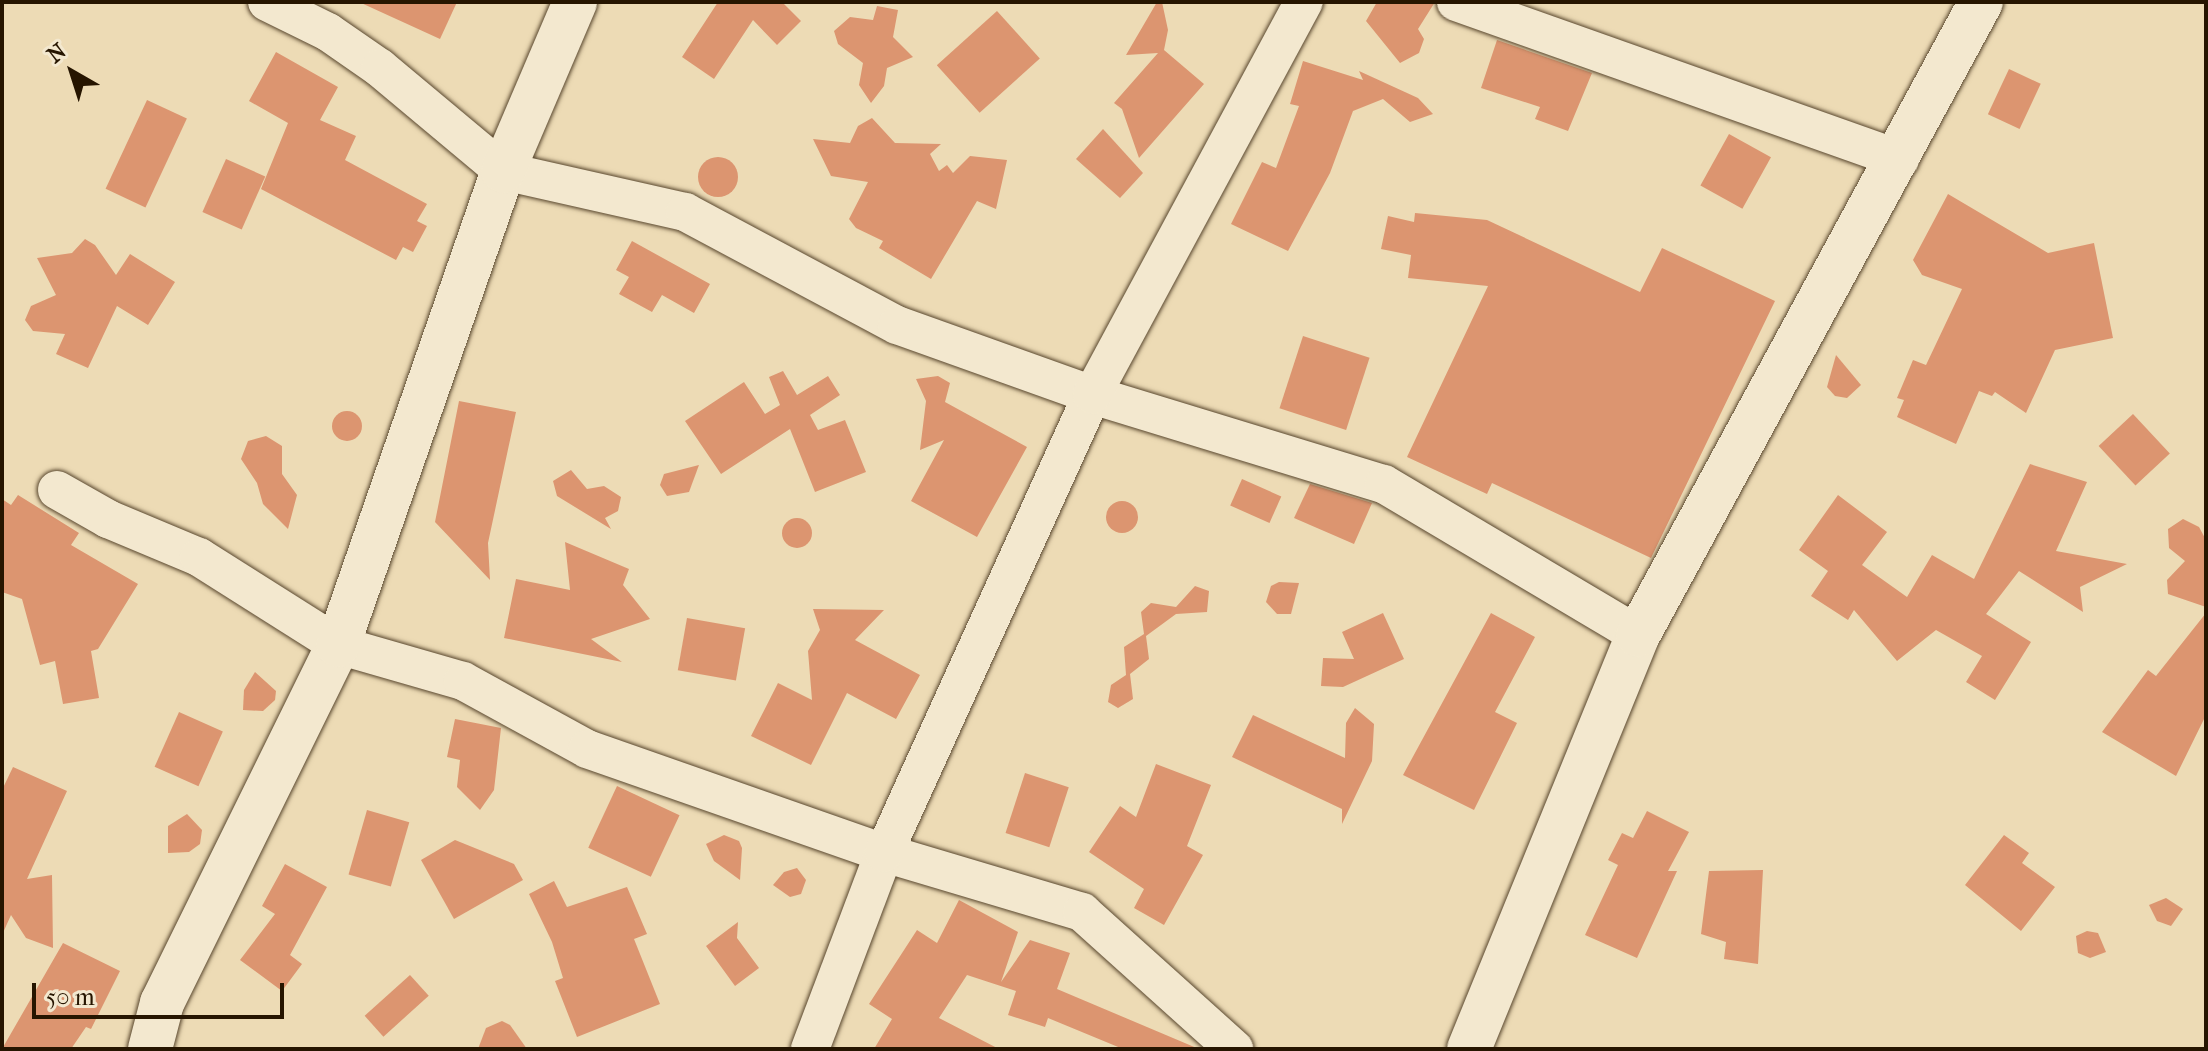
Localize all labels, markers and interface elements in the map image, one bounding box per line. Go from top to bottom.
north arrow [32,32,112,112]
text: N [42,38,72,69]
scale bar [36,967,288,1017]
text: 50 m [46,983,95,1011]

